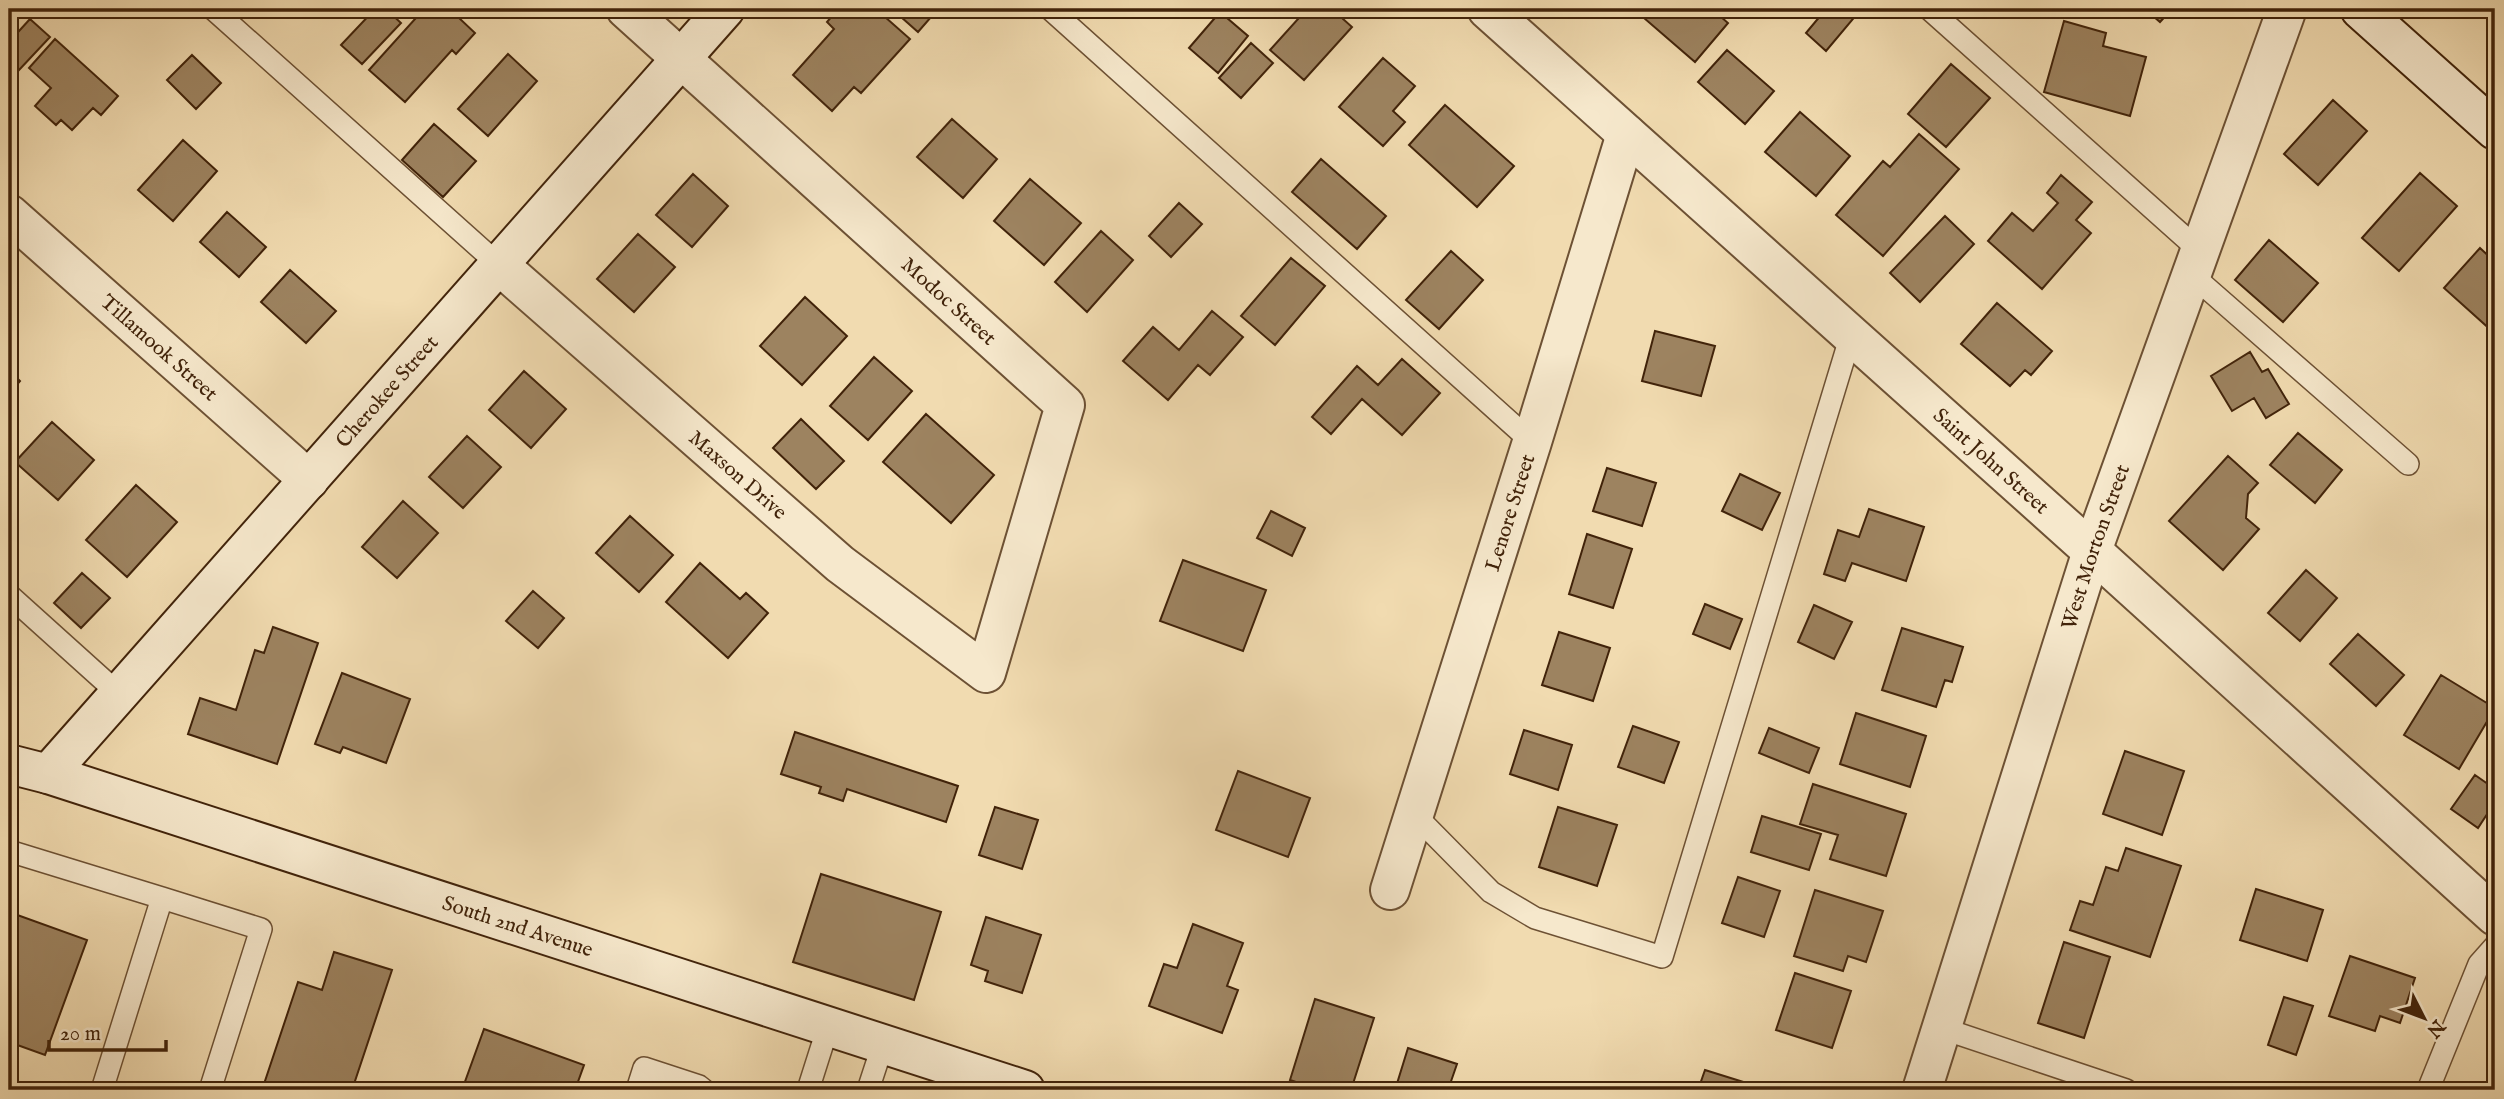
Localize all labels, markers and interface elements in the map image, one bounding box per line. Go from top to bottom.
street label: Modoc Street [895,252,1001,352]
street label: Tillamook Street [94,289,223,408]
street label: Cherokee Street [331,330,445,454]
street label: Saint John Street [1927,403,2054,521]
street label: Maxson Drive [682,425,792,527]
street label: Lenore Street [1480,451,1542,575]
street label: West Morton Street [2056,461,2137,633]
street label: South 2nd Avenue [438,890,596,964]
north arrow [2388,984,2458,1054]
scale bar [49,1008,166,1052]
text: N [2420,1013,2450,1043]
text: 20 m [60,1021,101,1048]

